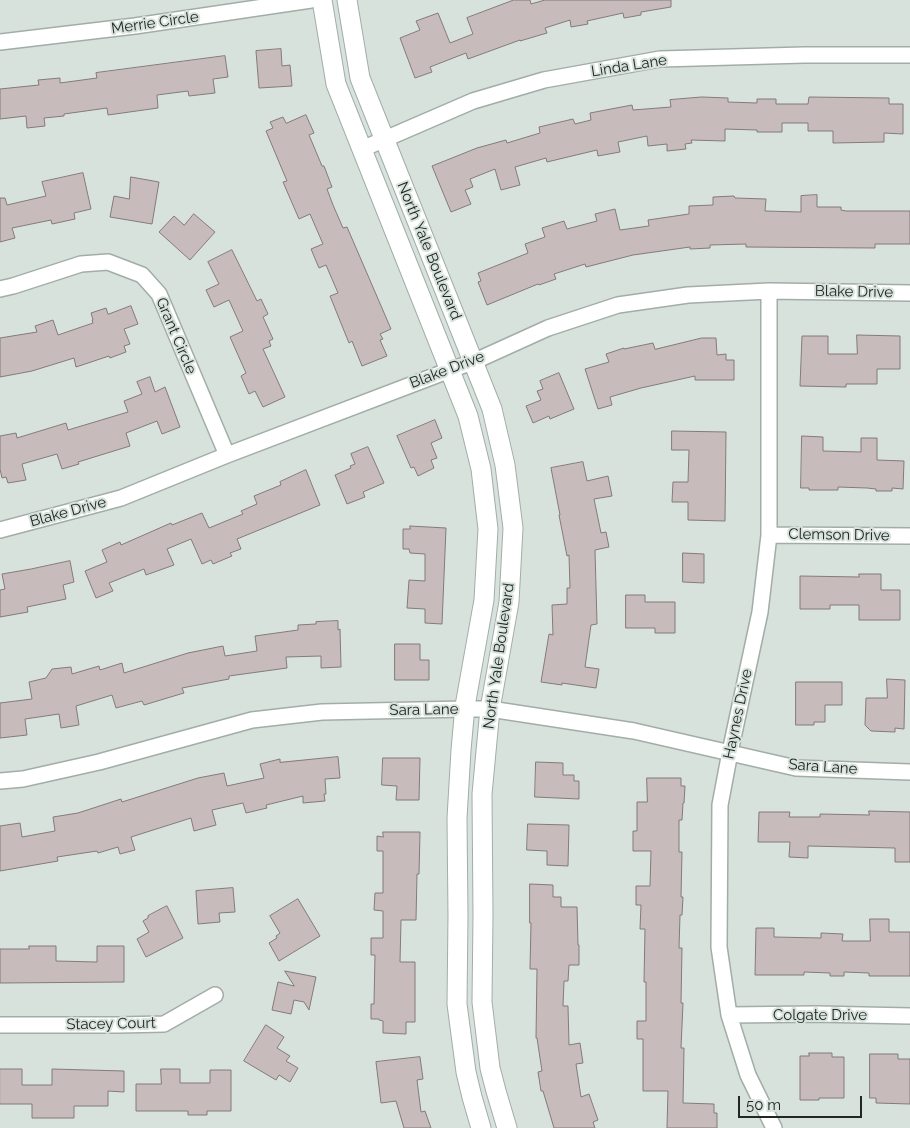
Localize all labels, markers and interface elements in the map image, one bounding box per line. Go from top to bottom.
street label: Merrie Circle [110,8,200,38]
street label: Linda Lane [590,51,668,81]
street label: North Yale Boulevard [393,179,465,323]
street label: Blake Drive [815,282,893,302]
street label: Grant Circle [152,295,200,377]
street label: Blake Drive [407,348,487,392]
street label: Blake Drive [28,493,108,531]
street label: Clemson Drive [788,525,890,545]
street label: North Yale Boulevard [480,582,518,730]
street label: Haynes Drive [720,667,756,761]
street label: Sara Lane [389,700,459,720]
street label: Sara Lane [788,756,858,778]
street label: Colgate Drive [773,1006,867,1024]
street label: Stacey Court [66,1014,156,1034]
scale bar [740,1086,864,1118]
text: 50 m [746,1096,781,1114]

